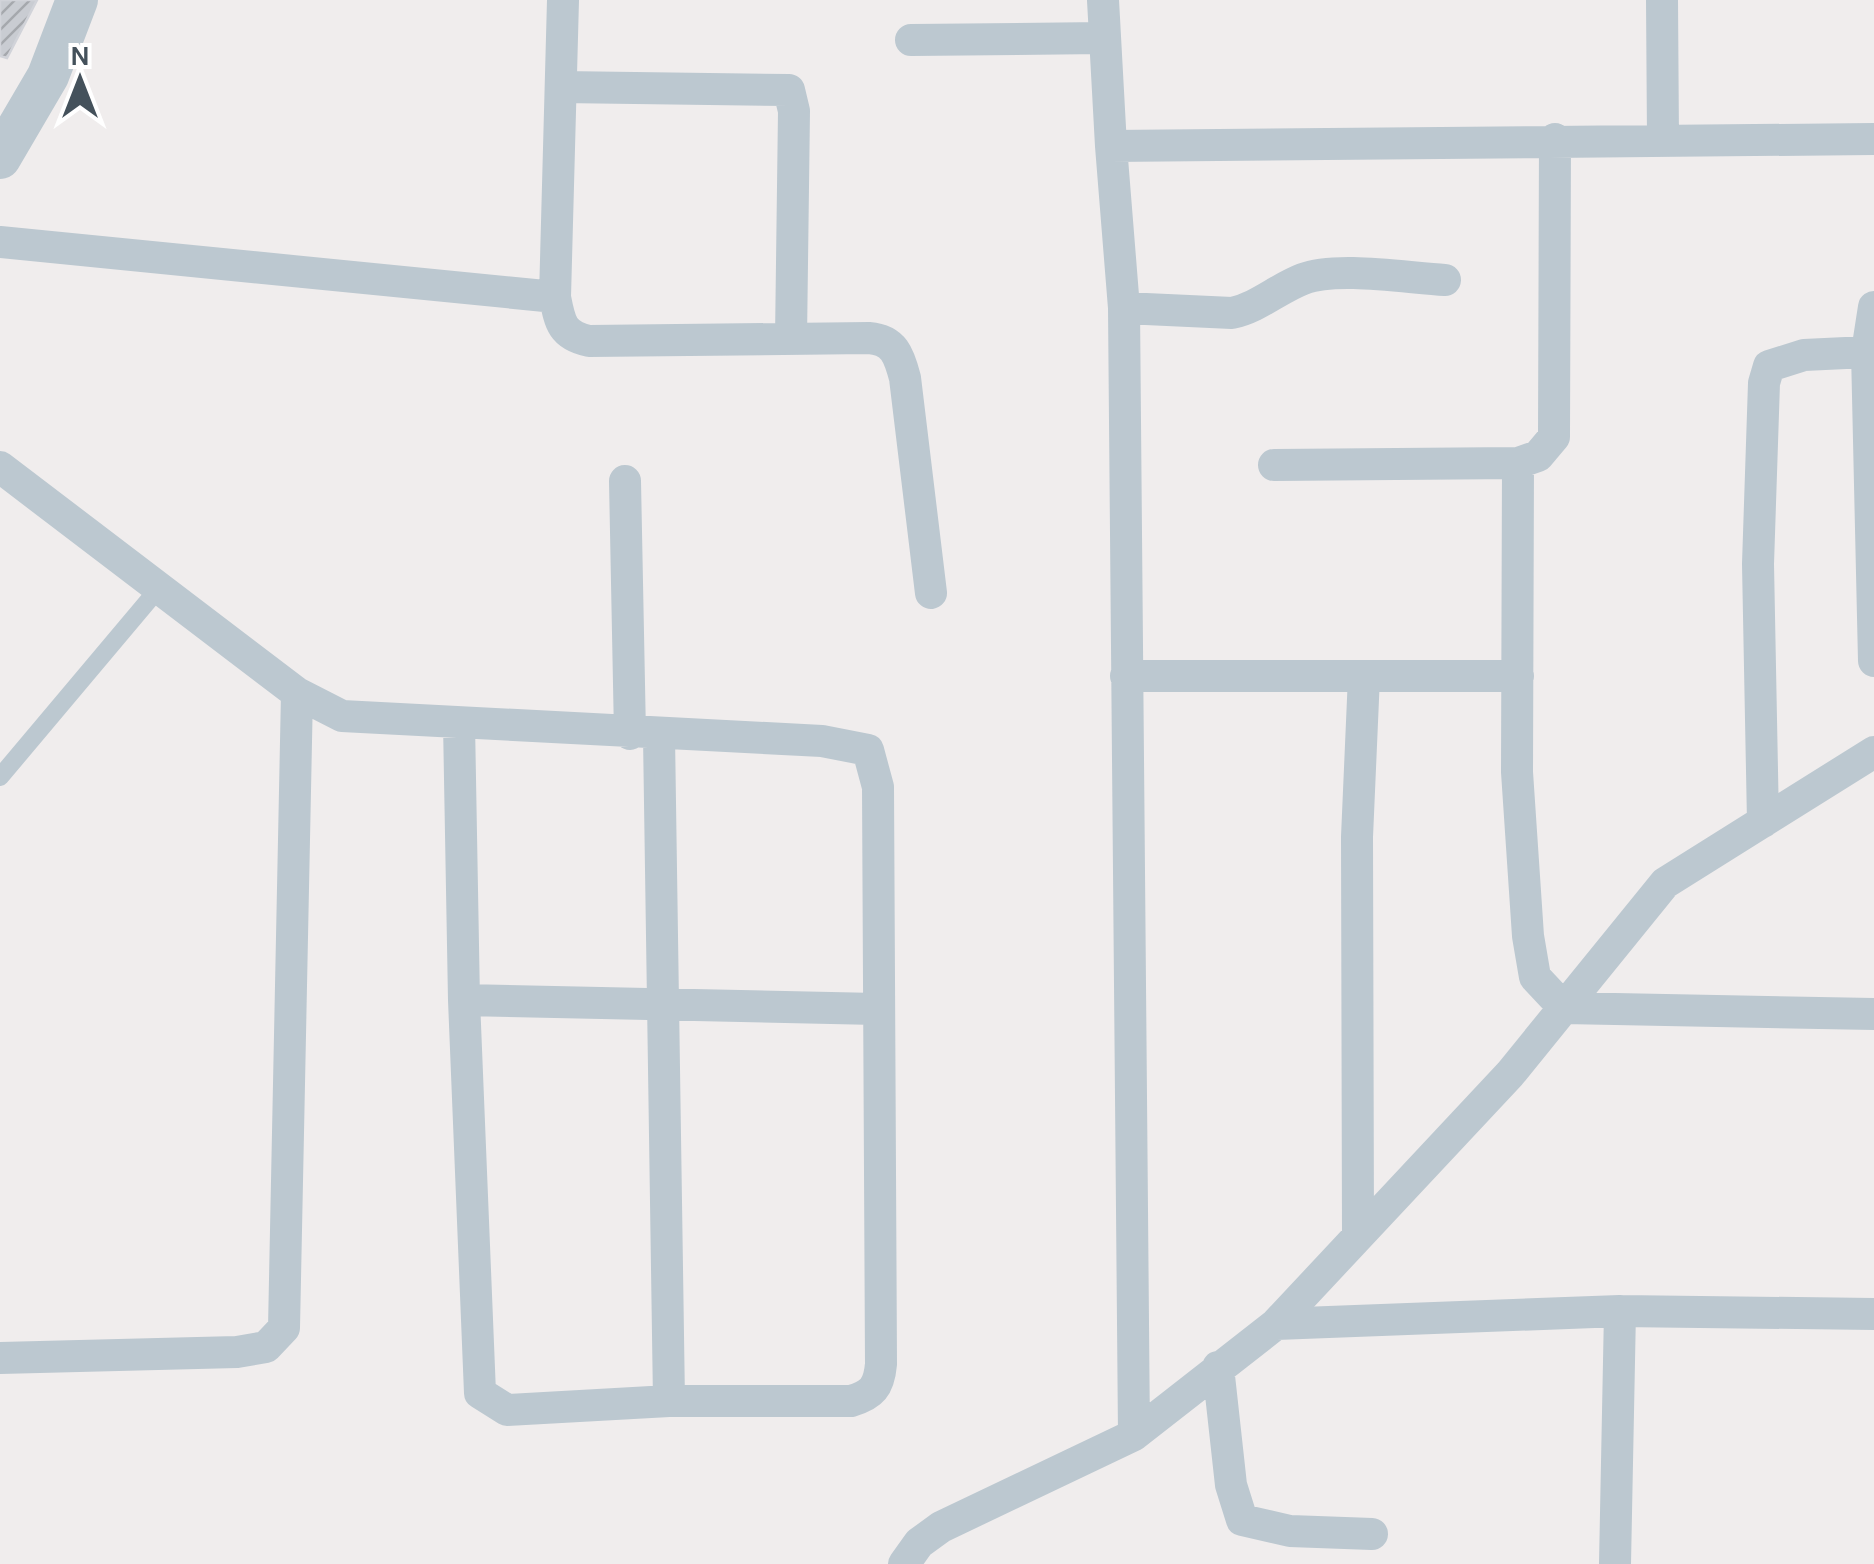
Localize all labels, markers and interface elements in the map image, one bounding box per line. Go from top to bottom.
north arrow [30,30,130,130]
text: N [70,39,90,72]

